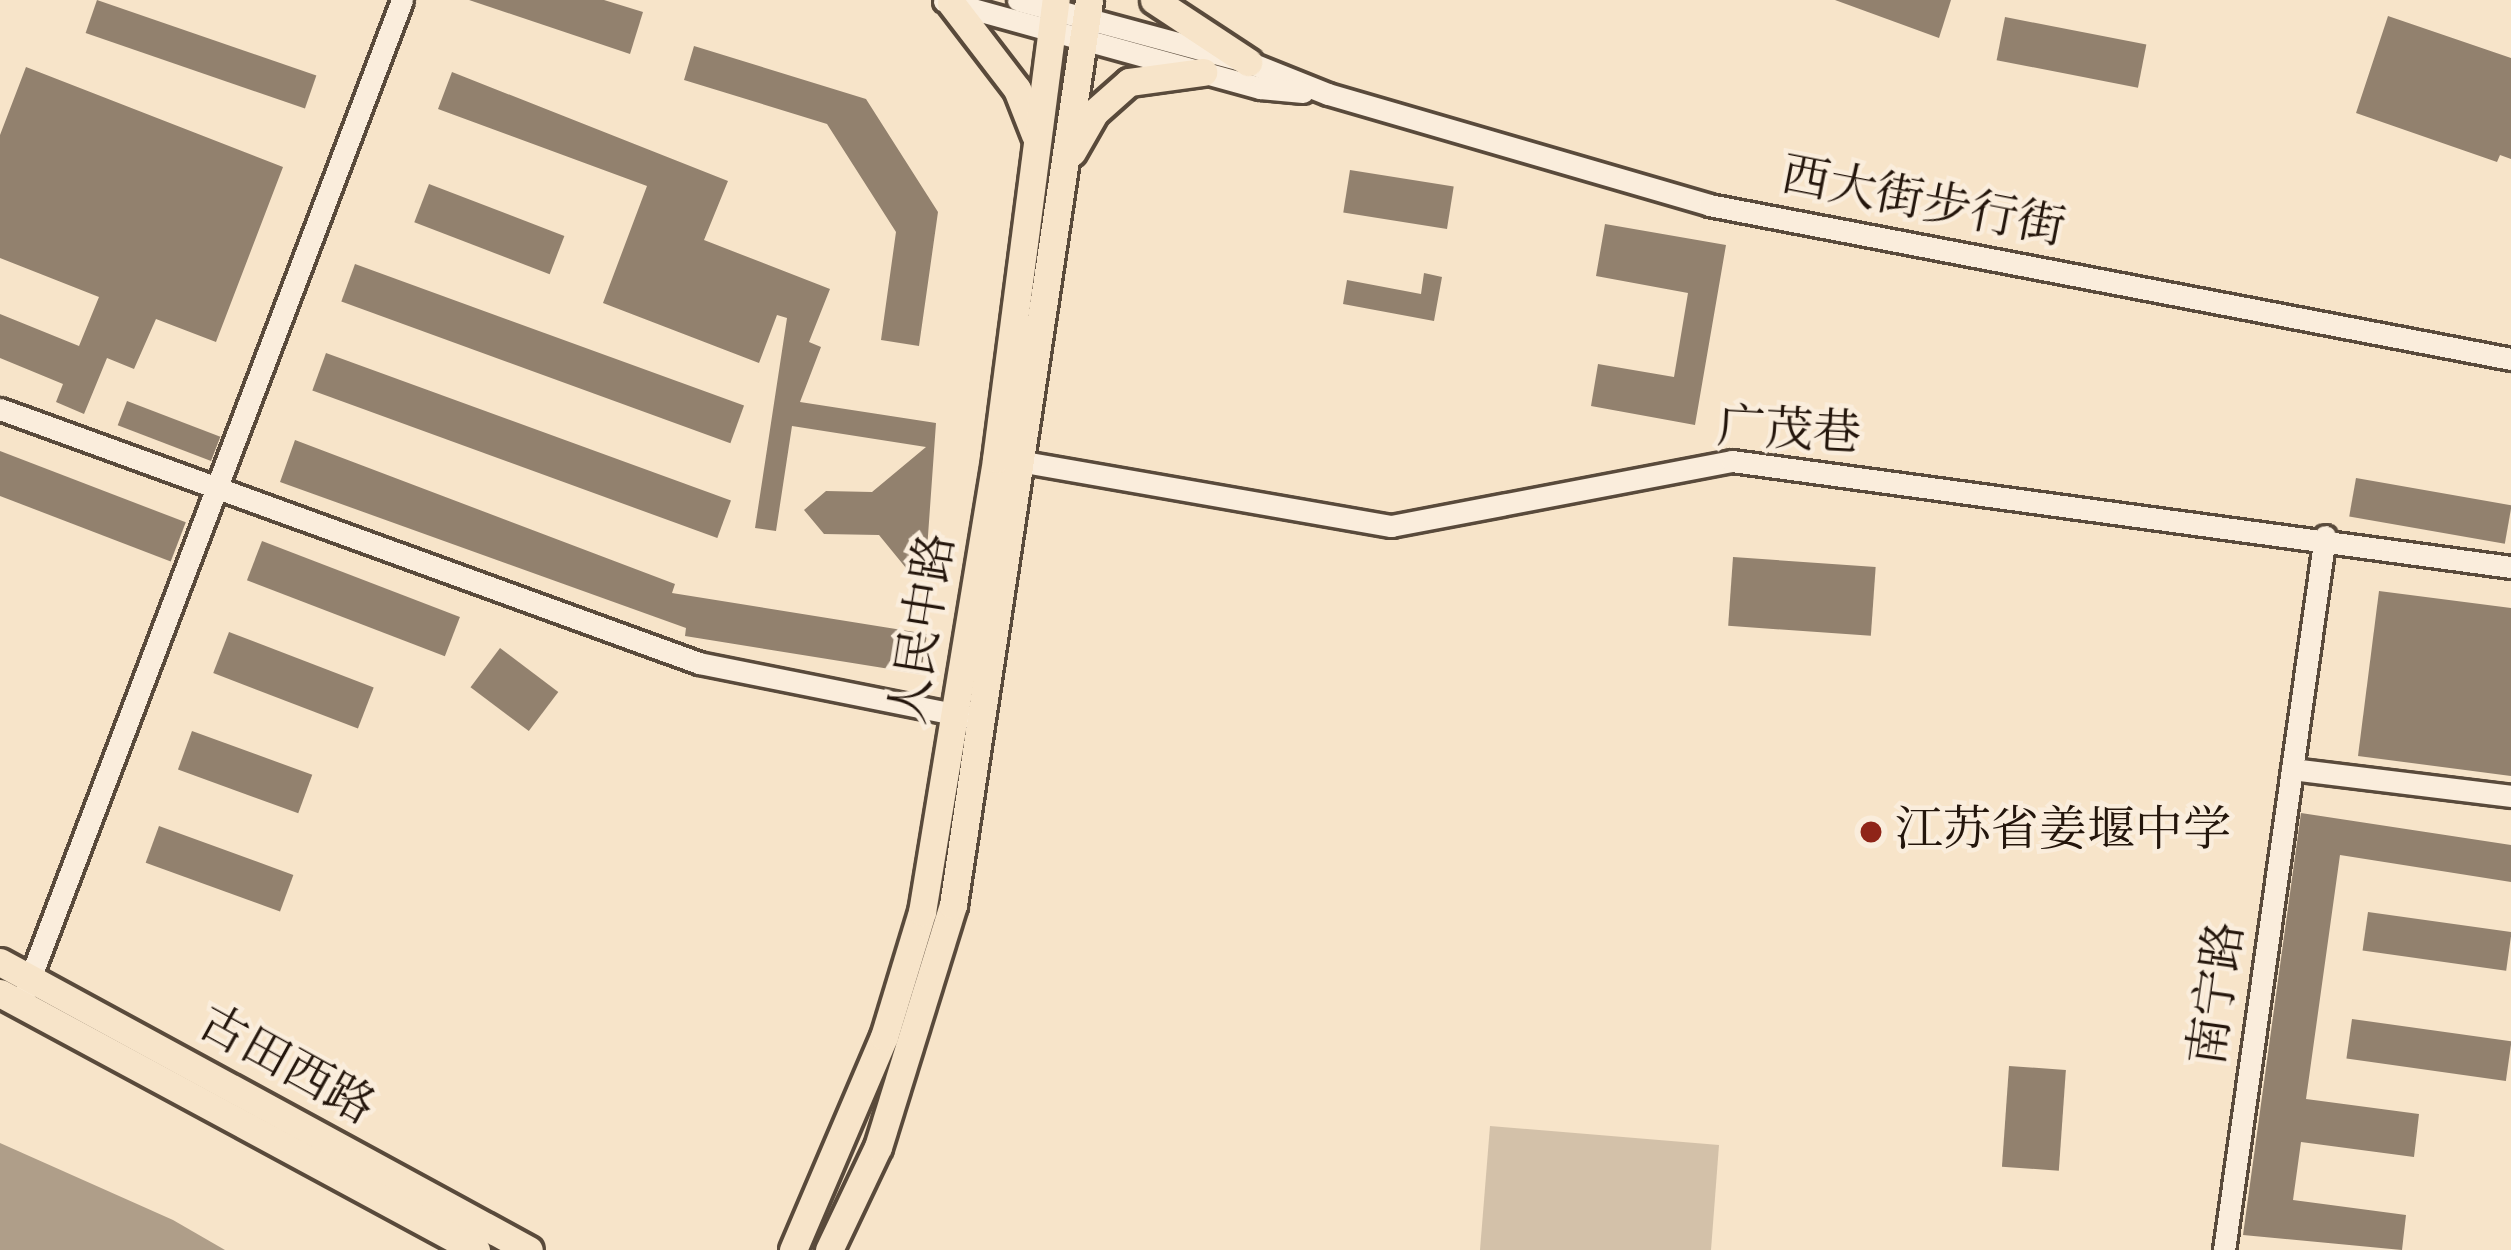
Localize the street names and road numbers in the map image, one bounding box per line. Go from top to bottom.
street label: 西大街步行街 [1776,147,2070,259]
street label: 广茂巷 [1716,399,1862,465]
street label: 人民中路 [881,530,967,728]
street label: 南宁路 [2179,919,2257,1069]
street label: 古田西路 [188,994,384,1138]

